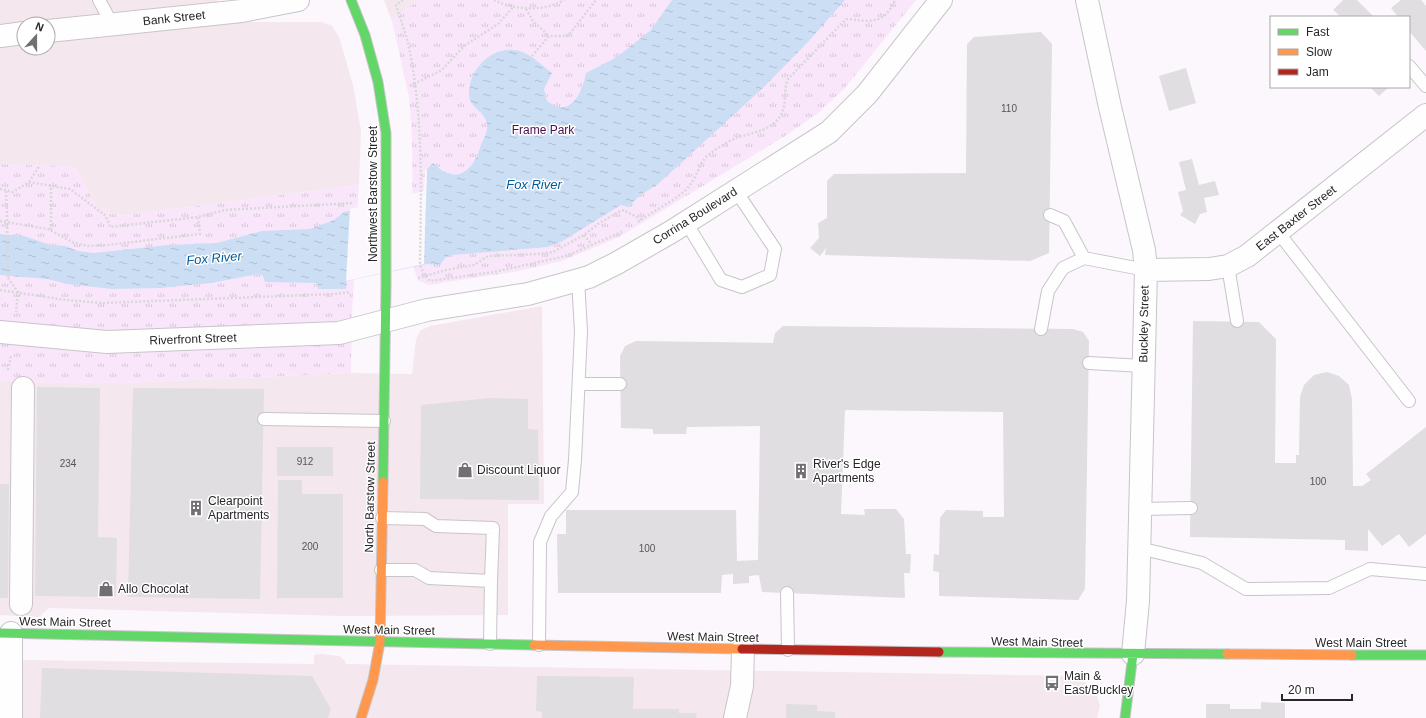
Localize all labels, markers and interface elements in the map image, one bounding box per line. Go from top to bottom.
street label: Bank Street [142,8,207,28]
north arrow [16,16,56,56]
legend [1270,16,1410,88]
text: N [34,20,45,34]
text: Fast [1306,25,1330,39]
text: Slow [1306,45,1332,59]
text: Jam [1306,65,1329,79]
house number: 110 [1001,103,1017,114]
park label: Frame Park [512,123,575,137]
street label: Northwest Barstow Street [366,125,380,262]
water label: Fox River [506,177,562,192]
street label: East Baxter Street [1253,182,1339,253]
street label: Corrina Boulevard [650,184,740,248]
water label: Fox River [186,248,243,268]
street label: Buckley Street [1136,285,1152,363]
street label: Riverfront Street [149,330,238,348]
street label: North Barstow Street [362,441,378,553]
house number: 912 [297,456,314,467]
place label: River's Edge Apartments [813,457,881,485]
house number: 234 [60,458,77,469]
shop icon: Discount Liquor [456,461,474,479]
building icon: River's Edge Apartments [792,462,810,480]
place label: Discount Liquor [477,463,560,477]
house number: 100 [1310,476,1327,487]
place label: Clearpoint Apartments [208,494,269,522]
building icon: Clearpoint Apartments [187,499,205,517]
house number: 200 [302,541,319,552]
house number: 100 [639,543,656,554]
shop icon: Allo Chocolat [97,580,115,598]
place label: Allo Chocolat [118,582,189,596]
street label: West Main Street [19,614,112,630]
street label: West Main Street [343,622,436,638]
street label: West Main Street [667,629,760,645]
street label: West Main Street [991,634,1084,650]
street label: West Main Street [1315,636,1408,650]
place label: Main & East/Buckley [1064,669,1133,697]
bus stop icon: Main & East/Buckley [1043,674,1061,692]
scale bar [1282,676,1352,702]
text: 20 m [1288,683,1315,697]

